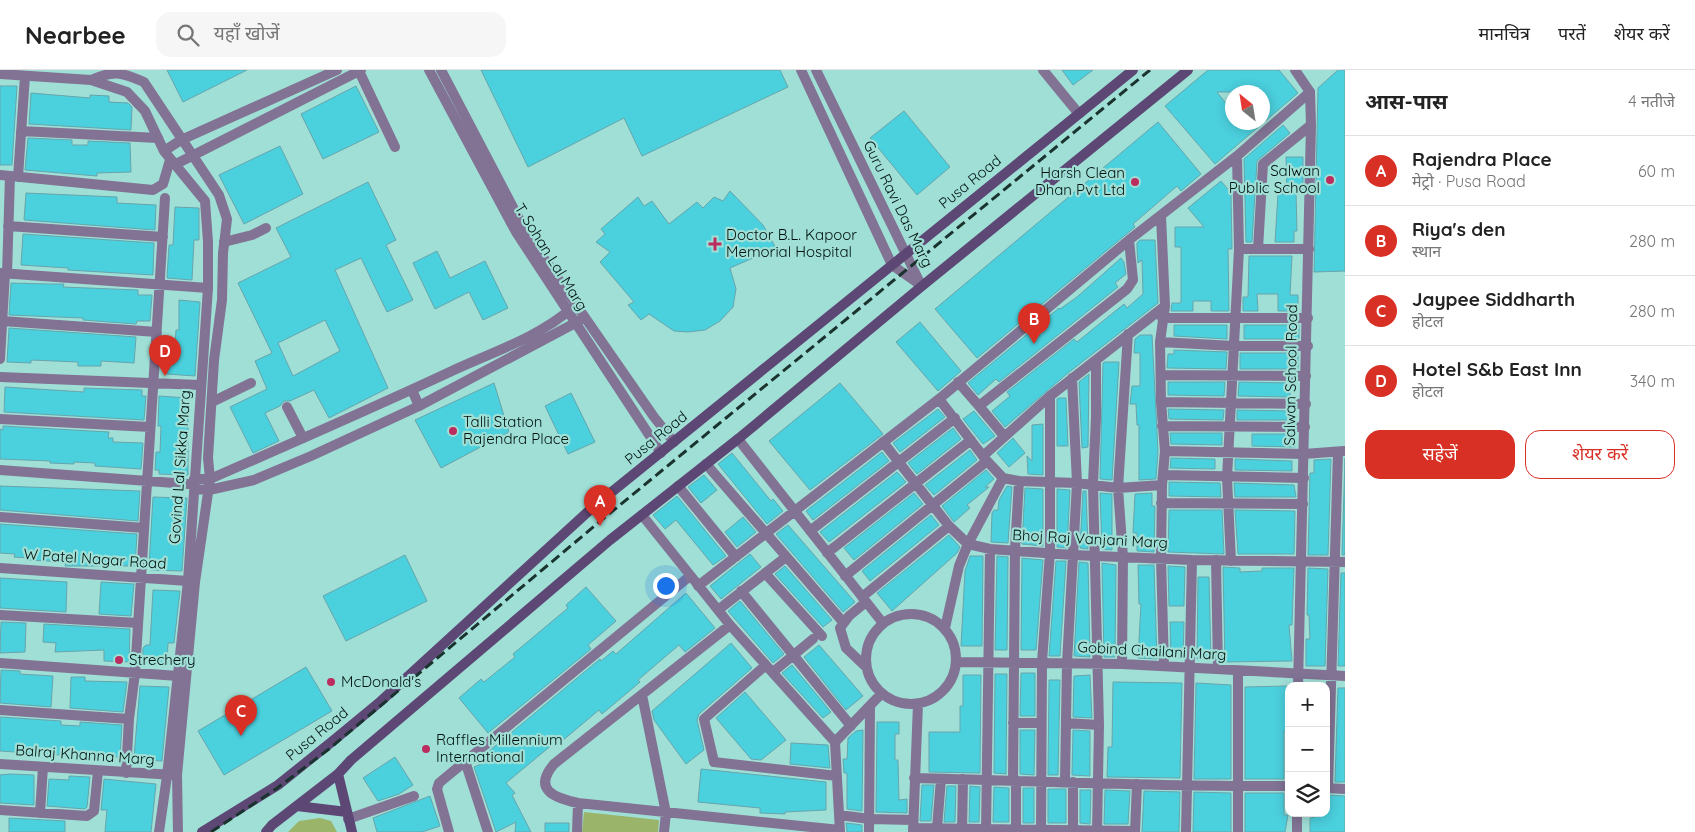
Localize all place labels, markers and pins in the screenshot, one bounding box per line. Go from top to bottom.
place label: Salwan Public School [1229,161,1320,197]
place label: Harsh Clean Dhan Pvt Ltd [1035,163,1125,199]
marker: Salwan Public School [1324,174,1336,186]
marker: Harsh Clean Dhan Pvt Ltd [1129,176,1141,188]
place label: Doctor B.L. Kapoor Memorial Hospital [726,225,857,261]
marker: Doctor B.L. Kapoor Memorial Hospital [708,237,722,251]
pin: B [1018,303,1050,344]
pin: D [149,335,181,376]
place label: Talli Station Rajendra Place [463,412,569,448]
marker: Talli Station Rajendra Place [447,425,459,437]
pin: A [584,485,616,526]
place label: Strechery [129,650,196,669]
marker: Strechery [113,654,125,666]
place label: McDonald's [341,672,421,691]
marker: McDonald's [325,676,337,688]
pin: C [225,695,257,736]
place label: Raffles Millennium International [436,730,563,766]
marker: Raffles Millennium International [420,743,432,755]

